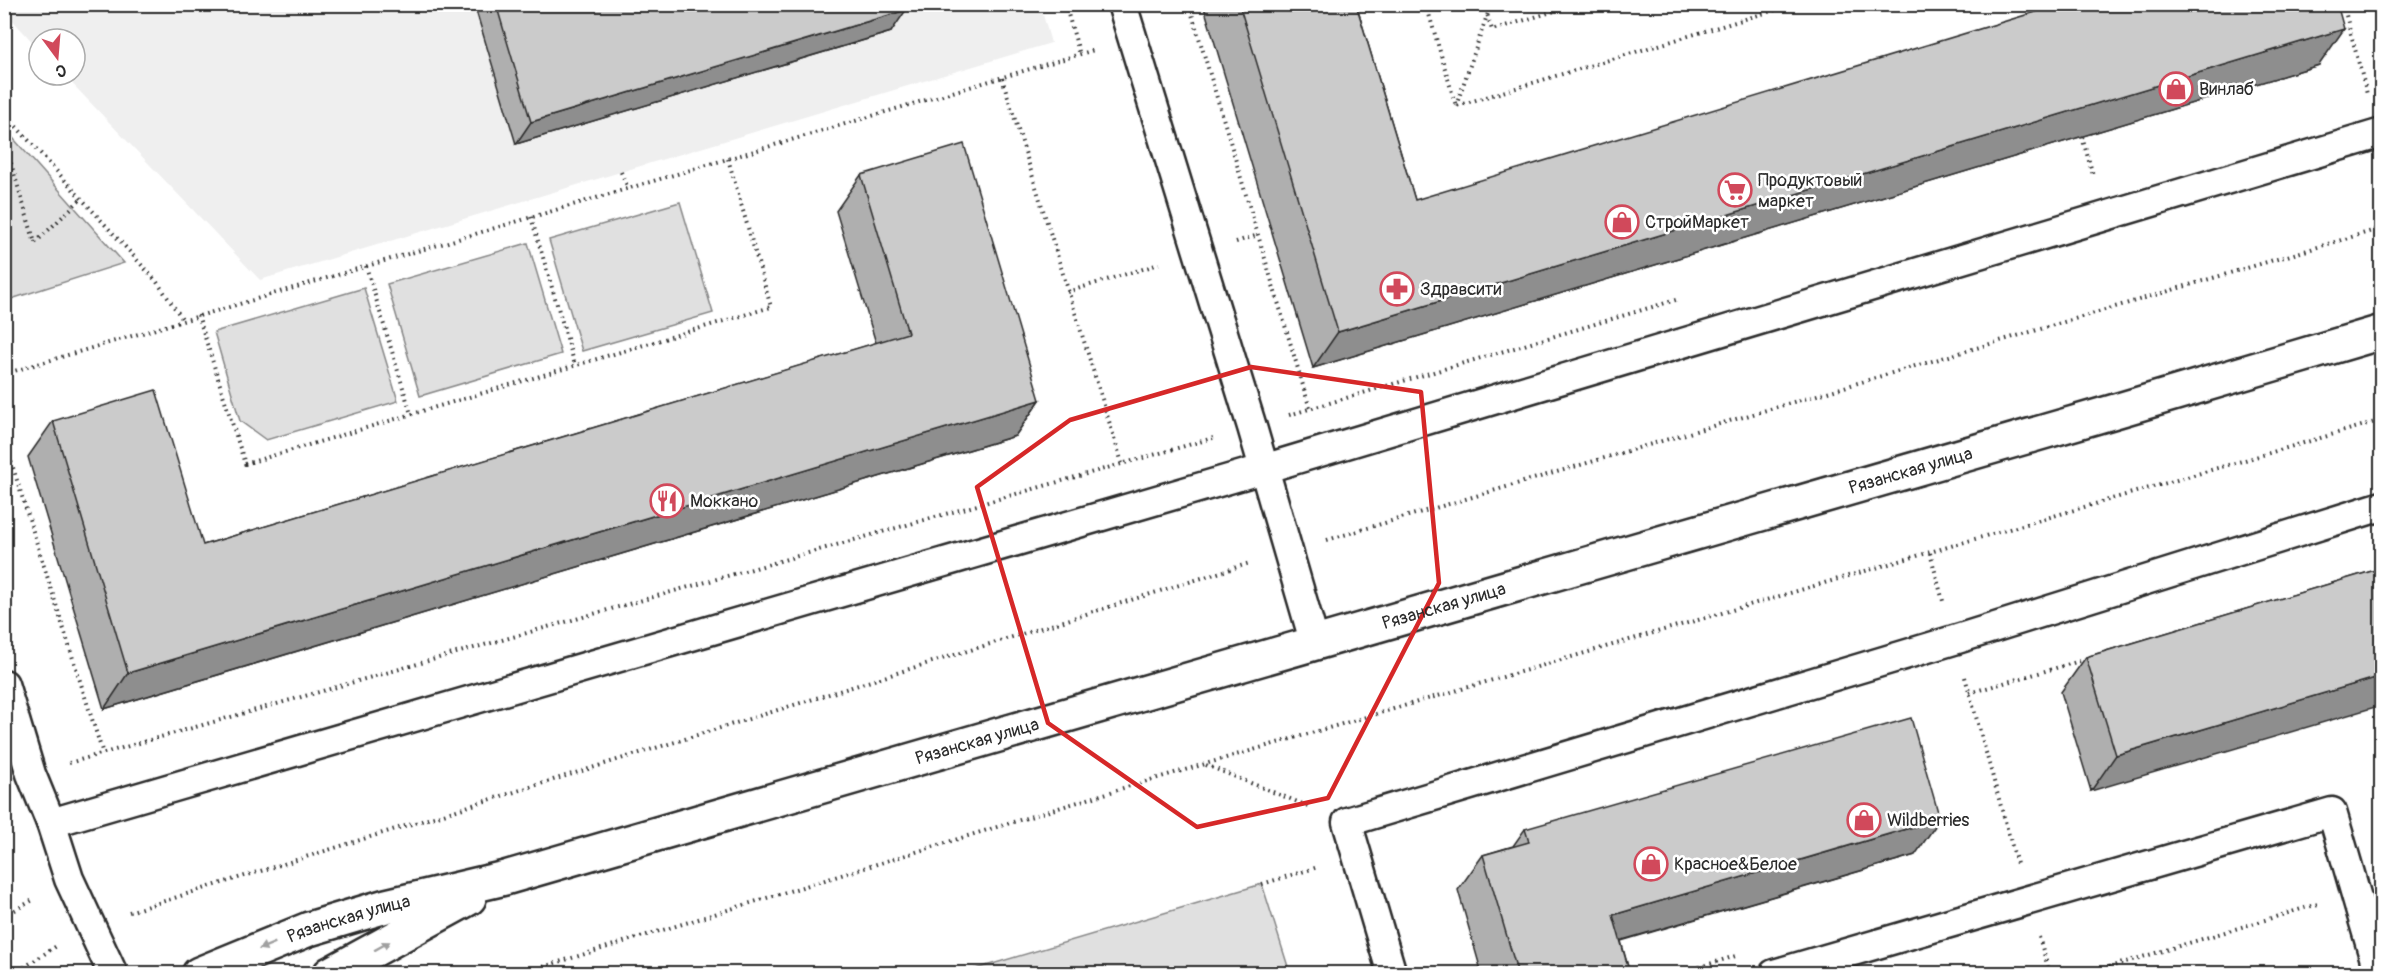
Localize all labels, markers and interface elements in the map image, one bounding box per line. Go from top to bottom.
north arrow [27,27,87,87]
text: С [53,59,68,81]
shop icon: Винлаб [2158,71,2194,107]
place label: Винлаб [2199,78,2254,101]
place label: Продуктовый маркет [1758,169,1863,213]
supermarket icon: Продуктовый маркет [1717,172,1753,208]
shop icon: СтройМаркет [1604,204,1640,240]
place label: СтройМаркет [1645,211,1749,234]
pharmacy icon: Здравсити [1379,271,1415,307]
place label: Здравсити [1420,278,1502,301]
street label: Рязанская улица [1846,442,1975,500]
restaurant icon: Моккано [649,483,685,519]
place label: Моккано [690,490,759,513]
street label: Рязанская улица [1380,577,1508,635]
street label: Рязанская улица [913,713,1042,770]
shop icon: Wildberries [1846,802,1882,838]
place label: Wildberries [1887,809,1969,832]
shop icon: Красное&Белое [1633,846,1669,882]
place label: Красное&Белое [1674,853,1797,876]
street label: Рязанская улица [284,890,413,949]
one-way arrow [373,941,390,951]
one-way arrow [258,942,276,951]

